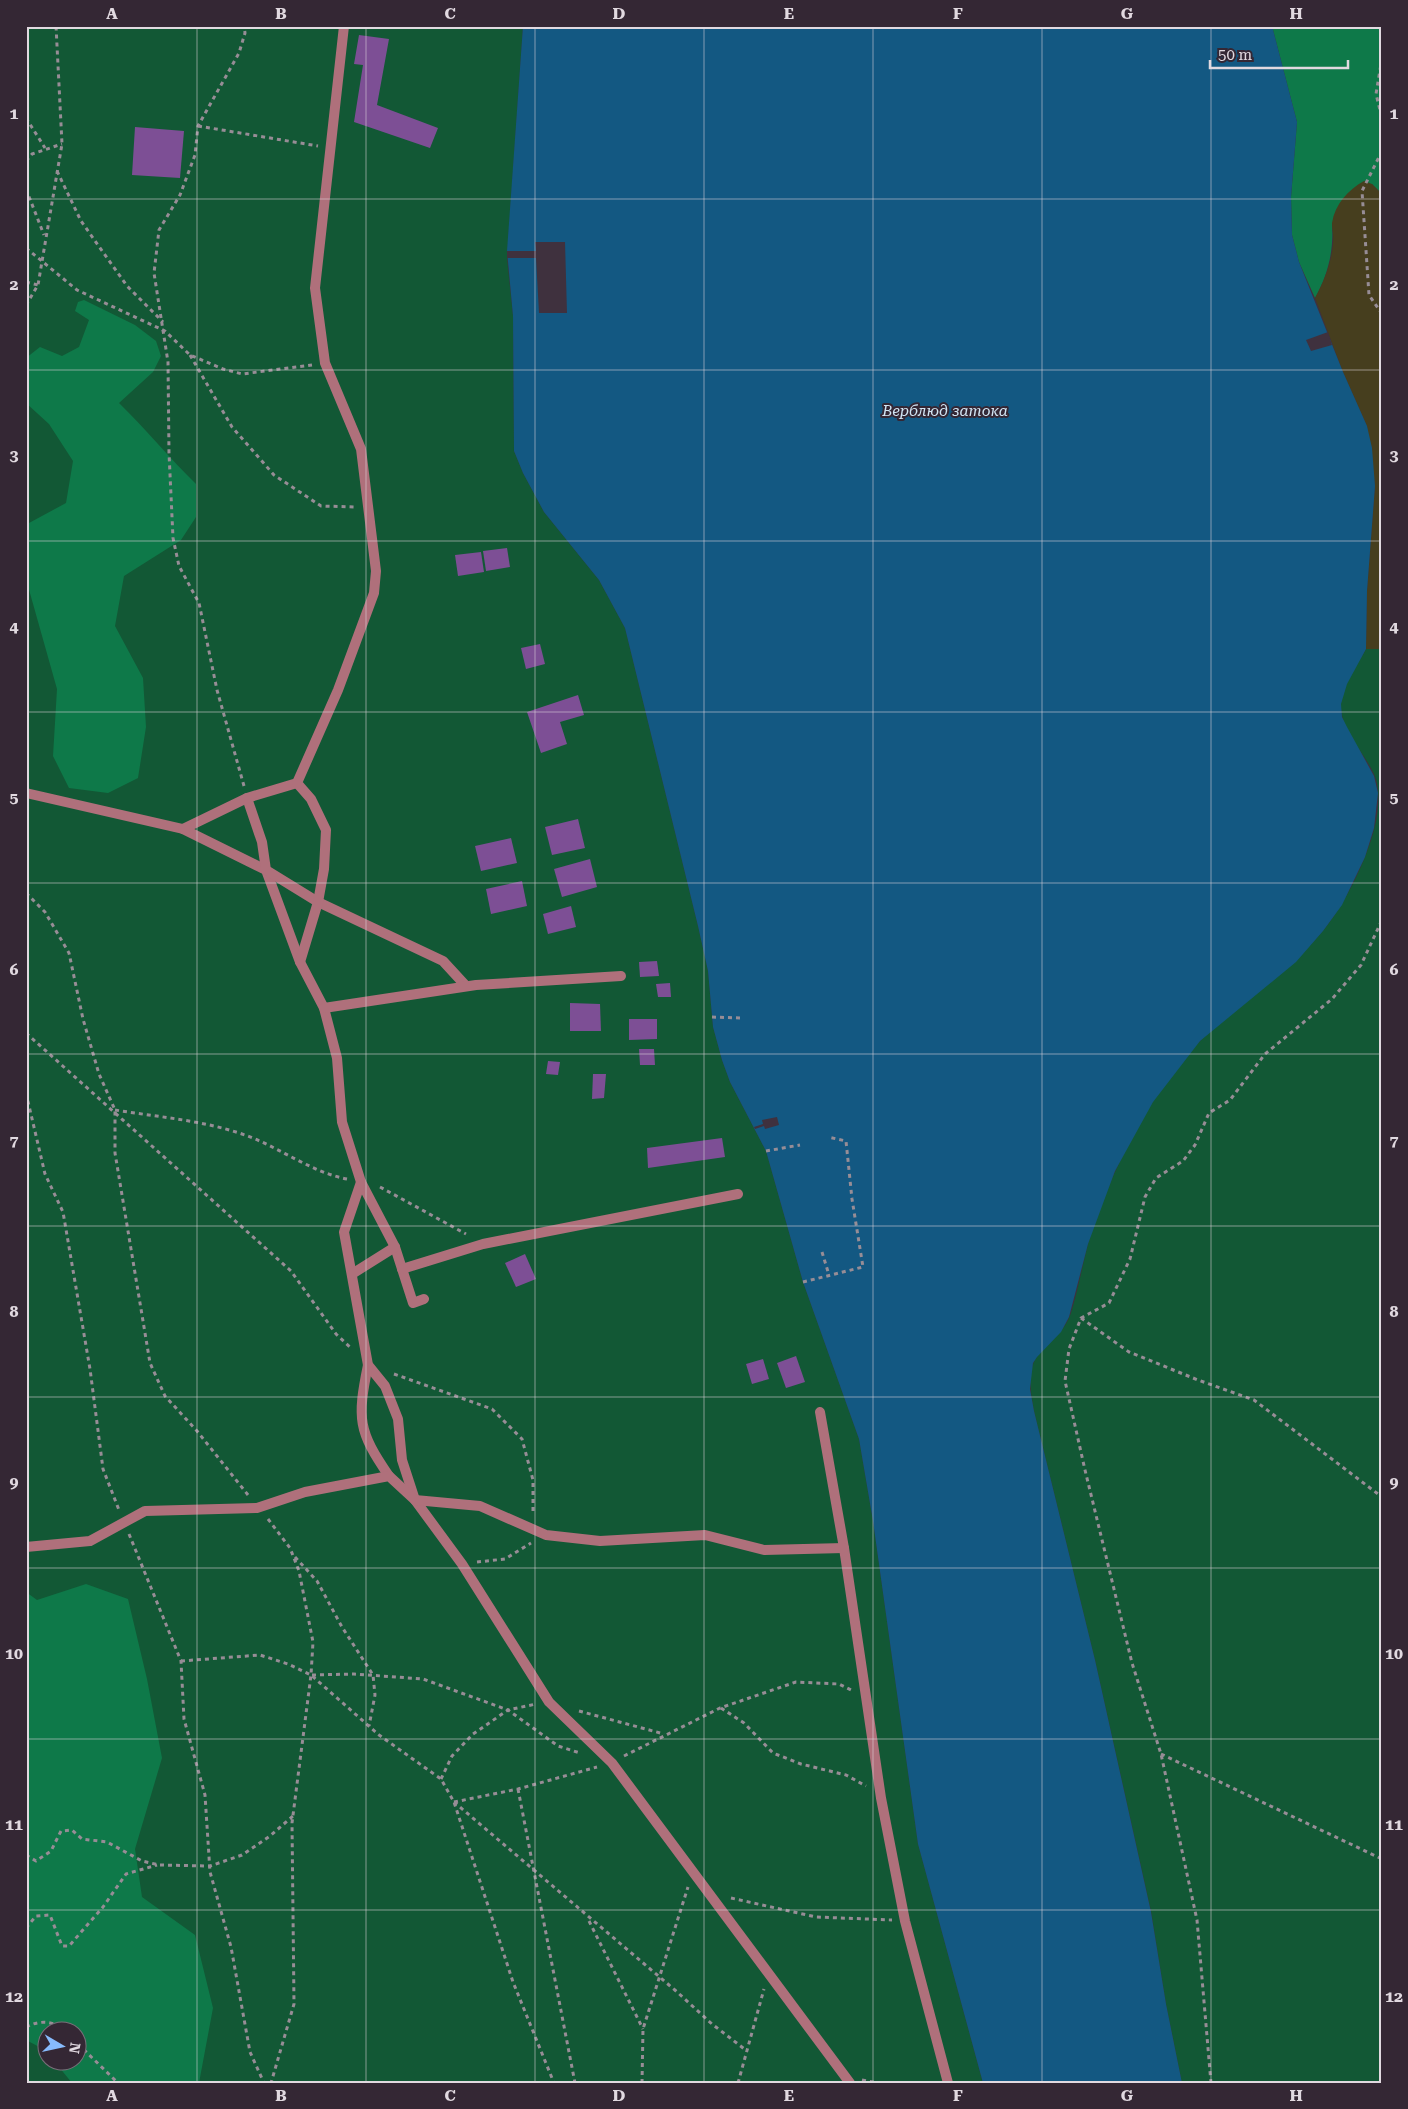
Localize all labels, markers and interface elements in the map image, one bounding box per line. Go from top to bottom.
text: A [106,4,118,23]
text: B [275,4,287,23]
text: C [444,4,456,23]
text: D [613,4,626,23]
text: E [784,4,794,23]
text: F [953,4,963,23]
text: G [1121,4,1134,23]
text: H [1289,4,1303,23]
scale bar [1210,38,1348,70]
text: 50 m [1218,46,1253,64]
text: 1 [10,104,19,123]
text: 1 [1390,104,1399,123]
text: 2 [10,275,19,294]
text: 2 [1390,275,1399,294]
water label: Верблюд затока [881,402,1008,420]
text: 3 [10,446,19,465]
text: 3 [1390,446,1399,465]
text: 4 [10,617,19,636]
text: 4 [1390,617,1399,636]
text: 5 [10,788,19,807]
text: 5 [1390,788,1399,807]
text: 6 [10,960,19,979]
text: 6 [1390,960,1399,979]
text: 7 [10,1131,19,1150]
text: 7 [1390,1131,1399,1150]
text: 8 [10,1302,19,1321]
text: 8 [1390,1302,1399,1321]
text: 9 [10,1473,19,1492]
text: 9 [1390,1473,1399,1492]
text: 10 [5,1644,23,1663]
text: 10 [1385,1644,1403,1663]
text: 11 [5,1815,23,1834]
text: 11 [1385,1815,1403,1834]
text: 12 [5,1987,23,2006]
text: 12 [1385,1987,1403,2006]
north arrow [38,2022,88,2072]
text: N [66,2041,84,2055]
text: A [106,2086,118,2105]
text: B [275,2086,287,2105]
text: C [444,2086,456,2105]
text: D [613,2086,626,2105]
text: E [784,2086,794,2105]
text: F [953,2086,963,2105]
text: G [1121,2086,1134,2105]
text: H [1289,2086,1303,2105]

